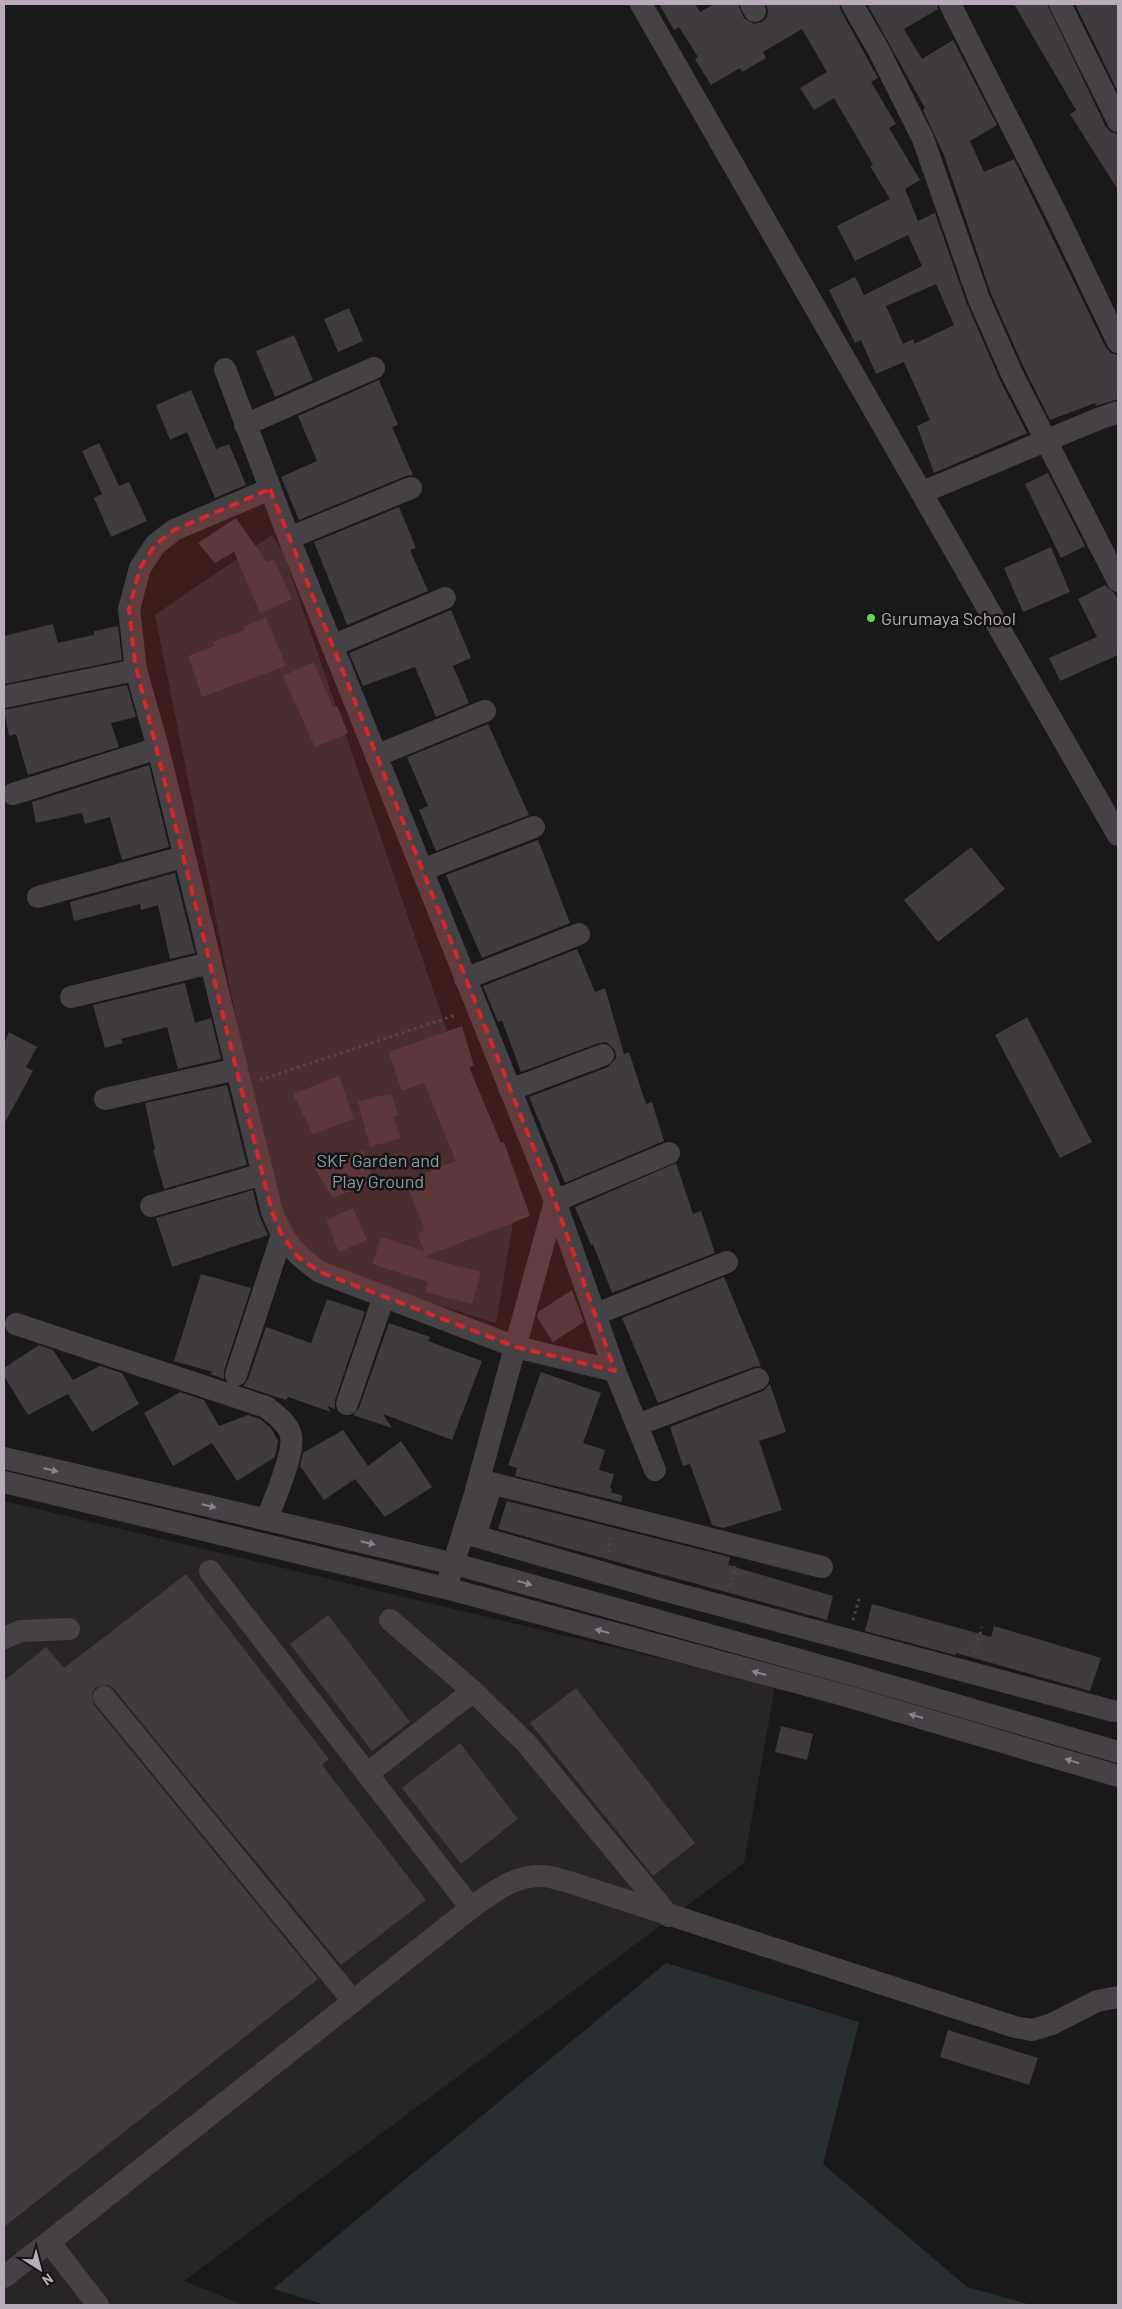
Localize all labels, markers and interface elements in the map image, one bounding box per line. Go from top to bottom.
place label: Gurumaya School [881,607,1016,629]
marker: Gurumaya School [865,612,877,624]
park label: SKF Garden and Play Ground [316,1149,440,1192]
one-way arrow [44,1466,59,1474]
one-way arrow [202,1503,218,1511]
one-way arrow [360,1539,375,1547]
one-way arrow [518,1580,533,1588]
one-way arrow [595,1626,610,1634]
one-way arrow [752,1668,767,1676]
one-way arrow [908,1712,923,1720]
one-way arrow [1064,1757,1079,1765]
north arrow [15,2244,65,2294]
text: N [39,2270,57,2290]

